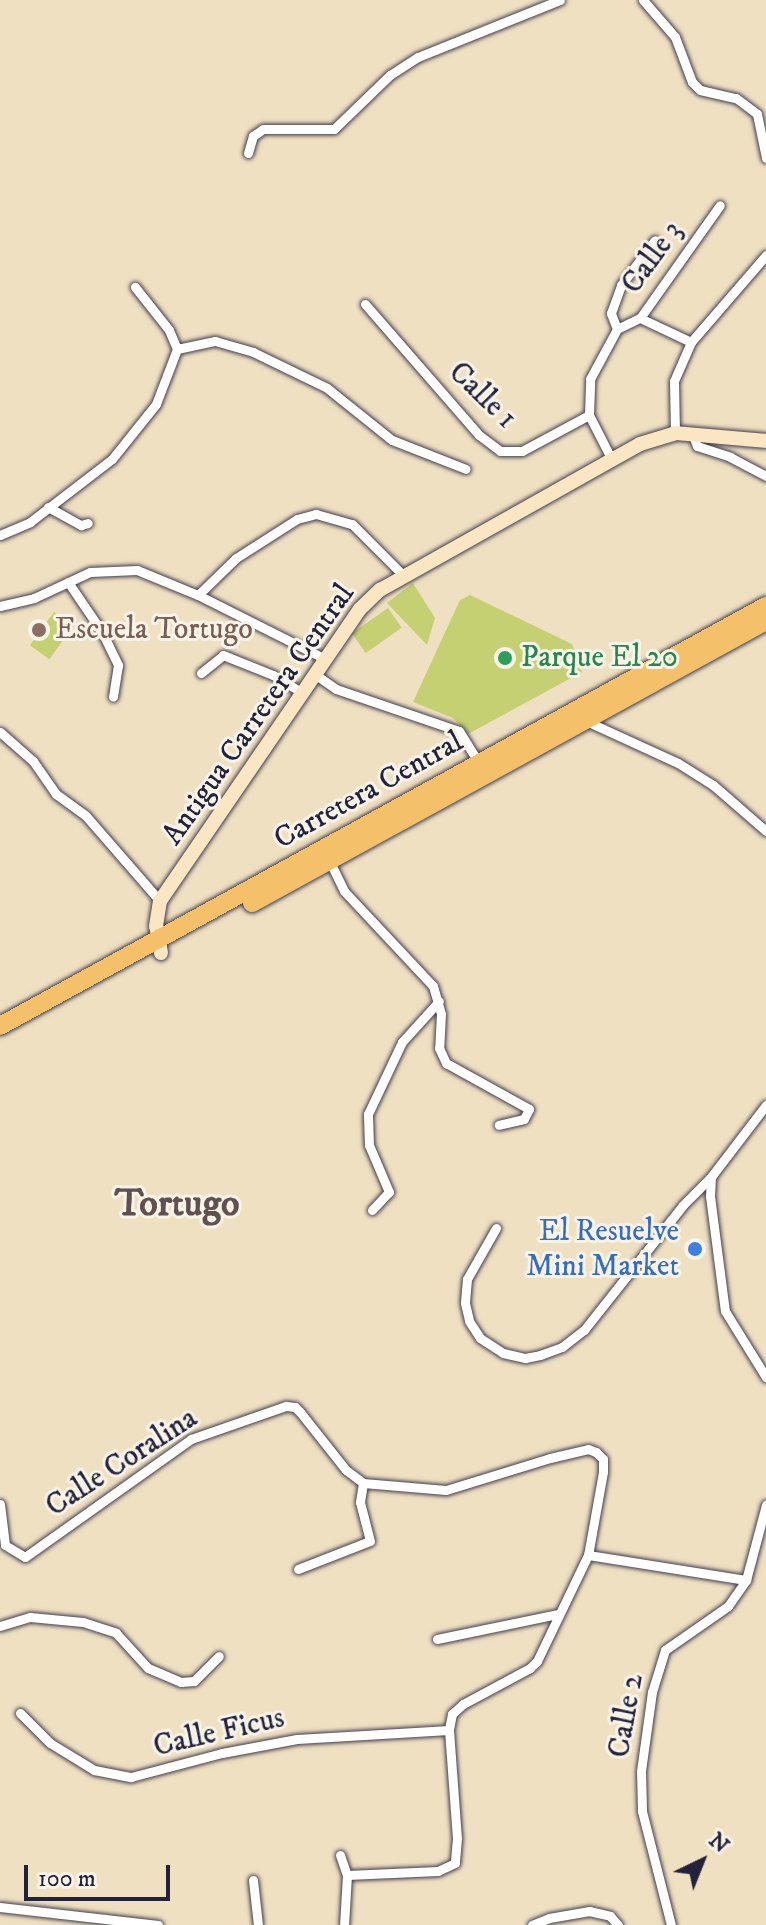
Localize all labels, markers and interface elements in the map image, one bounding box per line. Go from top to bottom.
street label: Calle 3 [615,215,691,301]
street label: Calle 1 [441,355,523,437]
street label: Antigua Carretera Central [155,578,363,852]
place label: Escuela Tortugo [55,612,253,648]
marker: Escuela Tortugo [30,621,48,639]
place label: Parque El 20 [521,640,678,676]
marker: Parque El 20 [496,649,514,667]
street label: Carretera Central [268,724,470,858]
district label: Tortugo [115,1182,239,1228]
place label: El Resuelve Mini Market [526,1214,679,1284]
marker: El Resuelve Mini Market [686,1240,704,1258]
street label: Calle Coralina [40,1401,204,1525]
street label: Calle 2 [602,1671,652,1761]
street label: Calle Ficus [150,1701,288,1765]
north arrow [662,1821,742,1901]
text: N [703,1827,735,1859]
scale bar [28,1849,174,1899]
text: 100 m [38,1864,96,1894]

